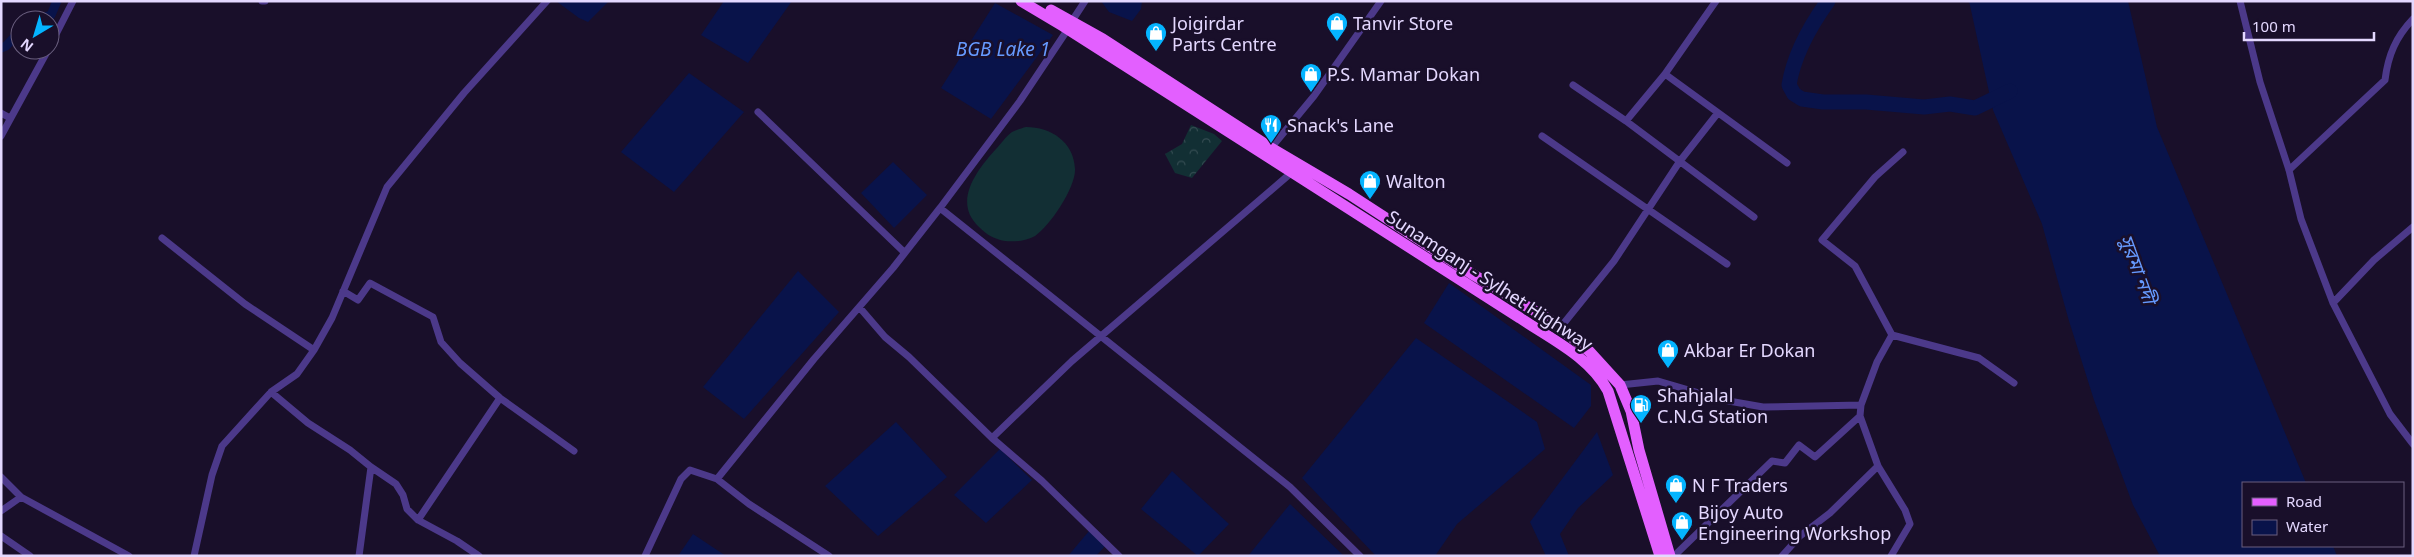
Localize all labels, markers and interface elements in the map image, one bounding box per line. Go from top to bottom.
north arrow [10,10,60,60]
scale bar [2244,10,2374,42]
place label: Joigirdar Parts Centre [1170,11,1277,56]
shop icon: Tanvir Store [1325,11,1349,42]
place label: Tanvir Store [1353,11,1453,35]
text: 100 m [2252,16,2296,36]
shop icon: Joigirdar Parts Centre [1144,21,1168,52]
text: N [16,35,37,57]
water label: BGB Lake 1 [956,36,1050,62]
shop icon: P.S. Mamar Dokan [1299,62,1323,93]
place label: P.S. Mamar Dokan [1327,62,1480,86]
restaurant icon: Snack's Lane [1259,113,1283,144]
place label: Snack's Lane [1287,113,1394,137]
shop icon: Walton [1358,169,1382,200]
place label: Walton [1386,169,1446,193]
street label: Sunamganj - Sylhet Highway [1382,204,1598,356]
water label: সুরমা নদী [2114,231,2164,311]
shop icon: Akbar Er Dokan [1656,338,1680,369]
place label: Akbar Er Dokan [1684,338,1815,362]
place label: Shahjalal C.N.G Station [1657,383,1768,428]
fuel station icon: Shahjalal C.N.G Station [1629,393,1653,424]
shop icon: N F Traders [1664,473,1688,504]
place label: N F Traders [1692,473,1788,497]
legend [2242,482,2404,547]
text: Road [2286,491,2322,511]
place label: Bijoy Auto Engineering Workshop [1698,500,1891,545]
shop icon: Bijoy Auto Engineering Workshop [1670,510,1694,541]
text: Water [2286,516,2328,536]

